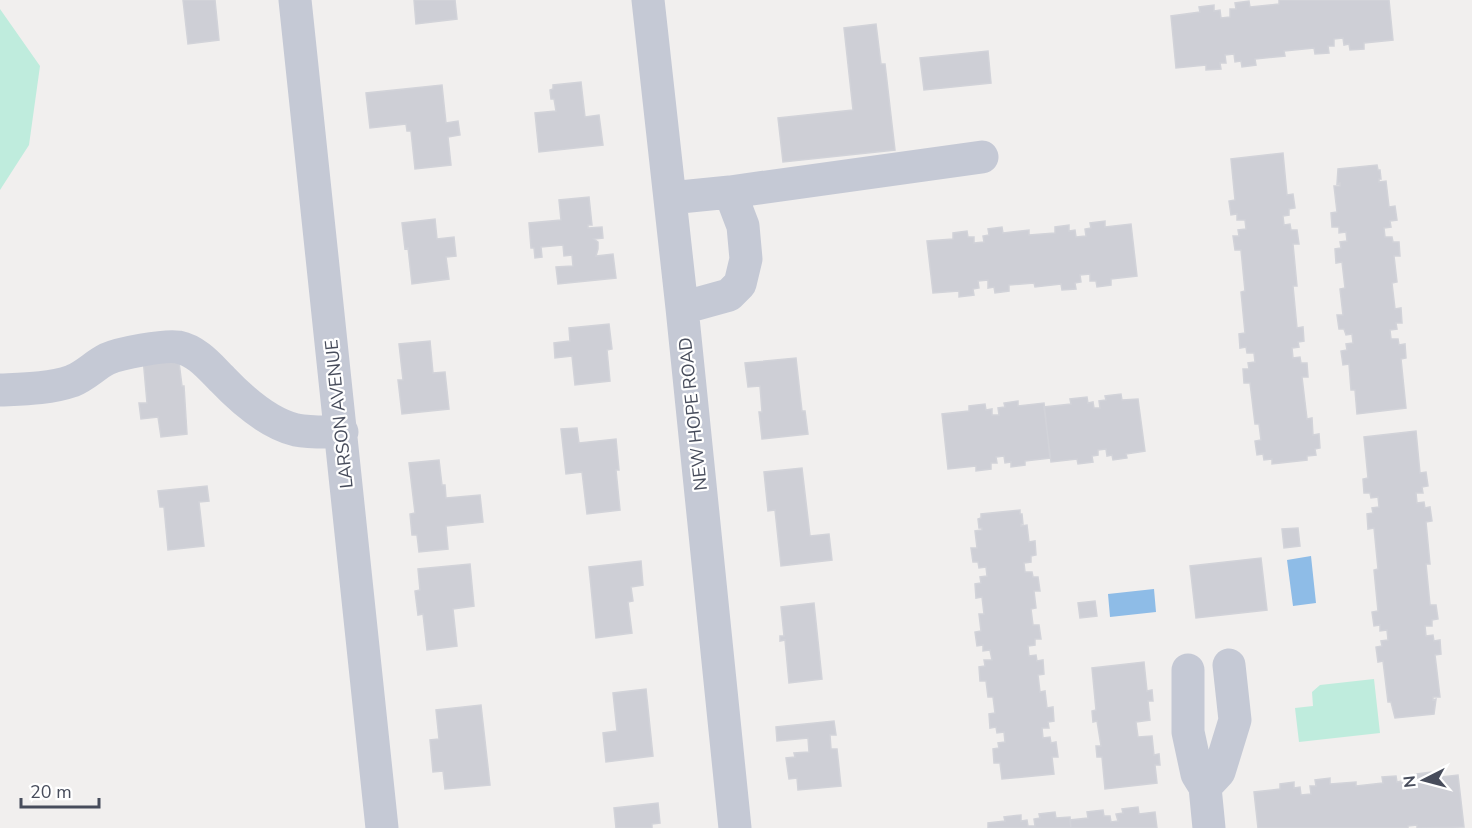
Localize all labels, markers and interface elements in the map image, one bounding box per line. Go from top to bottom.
street label: NEW HOPE ROAD [673,336,713,492]
street label: LARSON AVENUE [319,338,359,490]
north arrow [1394,750,1454,810]
scale bar [21,771,99,809]
text: N [1399,774,1422,789]
text: 20 m [30,780,72,804]

